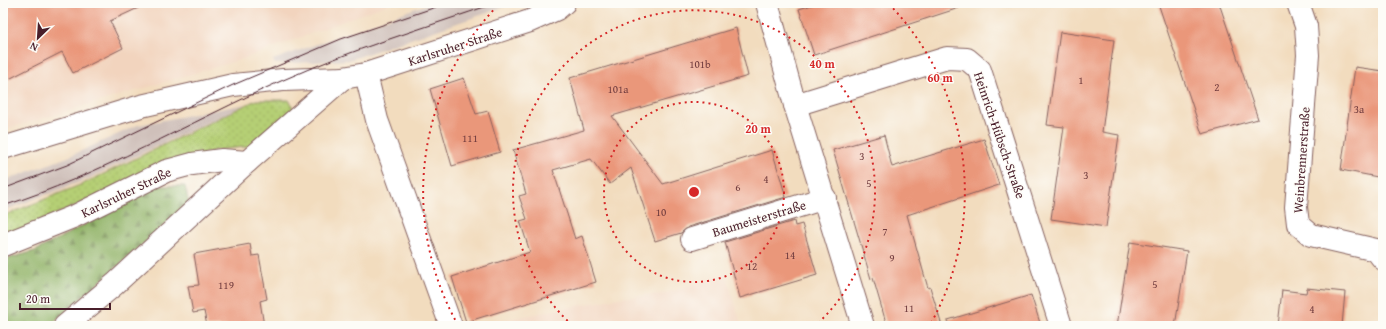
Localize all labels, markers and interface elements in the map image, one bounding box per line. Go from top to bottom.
north arrow [18,18,58,58]
street label: Karlsruher Straße [406,22,505,71]
text: N [26,38,40,56]
text: 40 m [809,55,835,72]
house number: 101b [689,56,711,72]
text: 60 m [927,69,953,86]
street label: Heinrich-Hübsch-Straße [969,69,1030,201]
house number: 1 [1078,72,1084,88]
house number: 2 [1214,79,1220,95]
house number: 101a [607,81,629,97]
house number: 3a [1354,101,1365,117]
street label: Weinbrennerstraße [1288,106,1315,214]
text: 20 m [745,120,771,137]
house number: 111 [462,130,478,146]
house number: 3 [859,148,865,164]
street label: Karlsruher Straße [78,162,174,222]
house number: 3 [1083,167,1089,183]
house number: 4 [763,171,769,187]
house number: 5 [866,175,872,191]
house number: 6 [735,179,741,195]
centre of rings [687,185,701,199]
street label: Baumeisterstraße [710,195,808,242]
house number: 10 [656,204,666,220]
house number: 7 [882,223,888,239]
house number: 14 [785,247,795,263]
house number: 9 [889,250,895,266]
house number: 12 [747,258,757,274]
house number: 5 [1152,276,1158,292]
house number: 119 [218,277,234,293]
scale bar [20,285,110,311]
text: 20 m [26,290,50,307]
house number: 11 [904,300,914,316]
house number: 4 [1309,301,1315,317]

